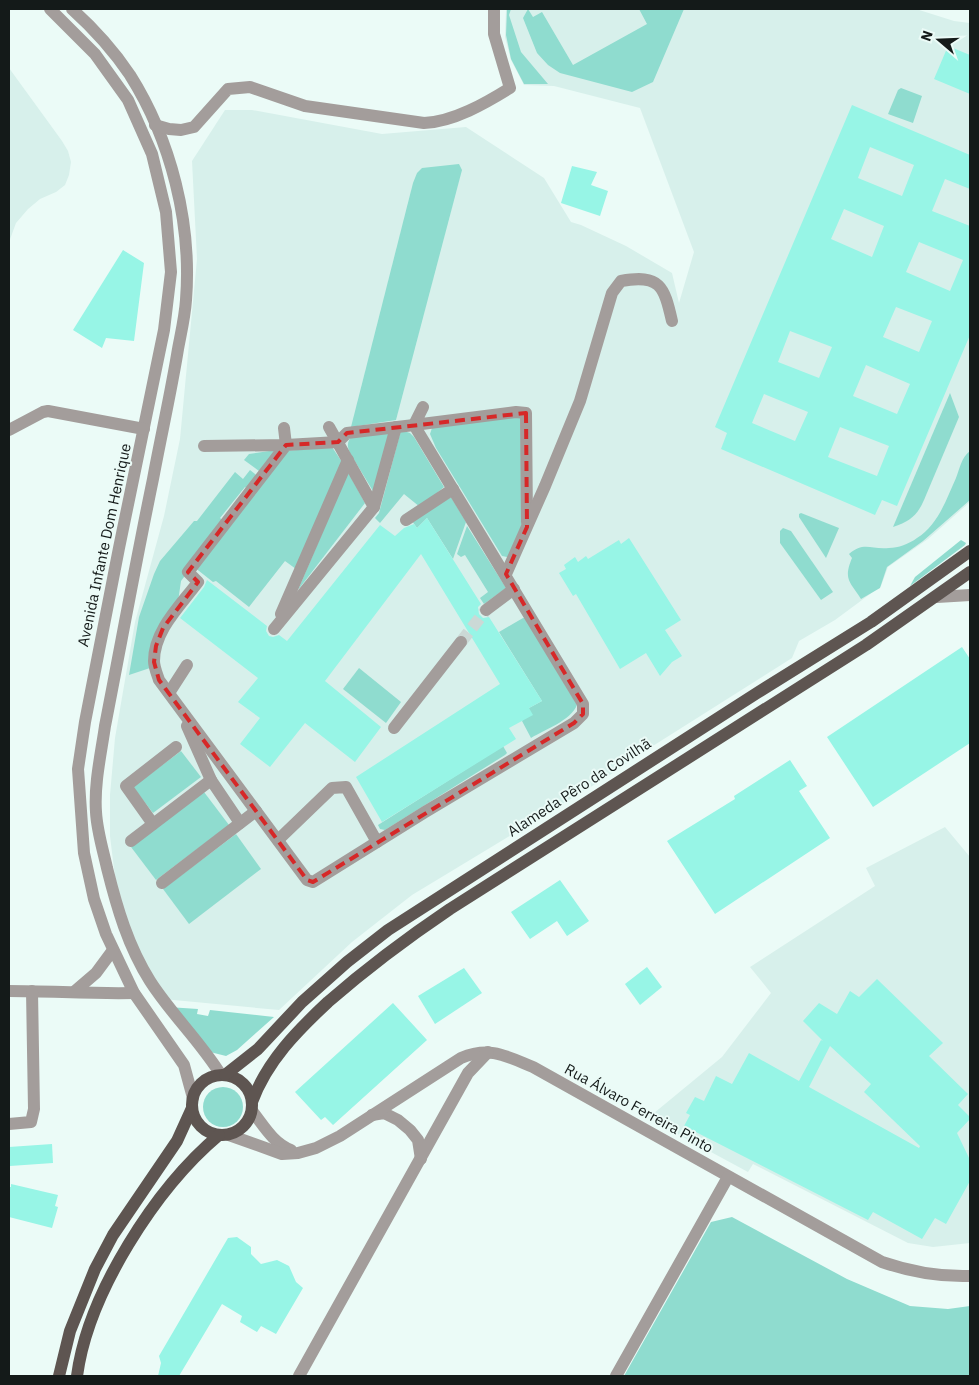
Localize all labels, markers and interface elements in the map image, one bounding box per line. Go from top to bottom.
north arrow [914,15,964,65]
text: N [917,28,937,43]
street label: Avenida Infante Dom Henrique [73,442,135,648]
street label: Alameda Pêro da Covilhã [504,733,654,841]
street label: Rua Álvaro Ferreira Pinto [561,1059,717,1157]

